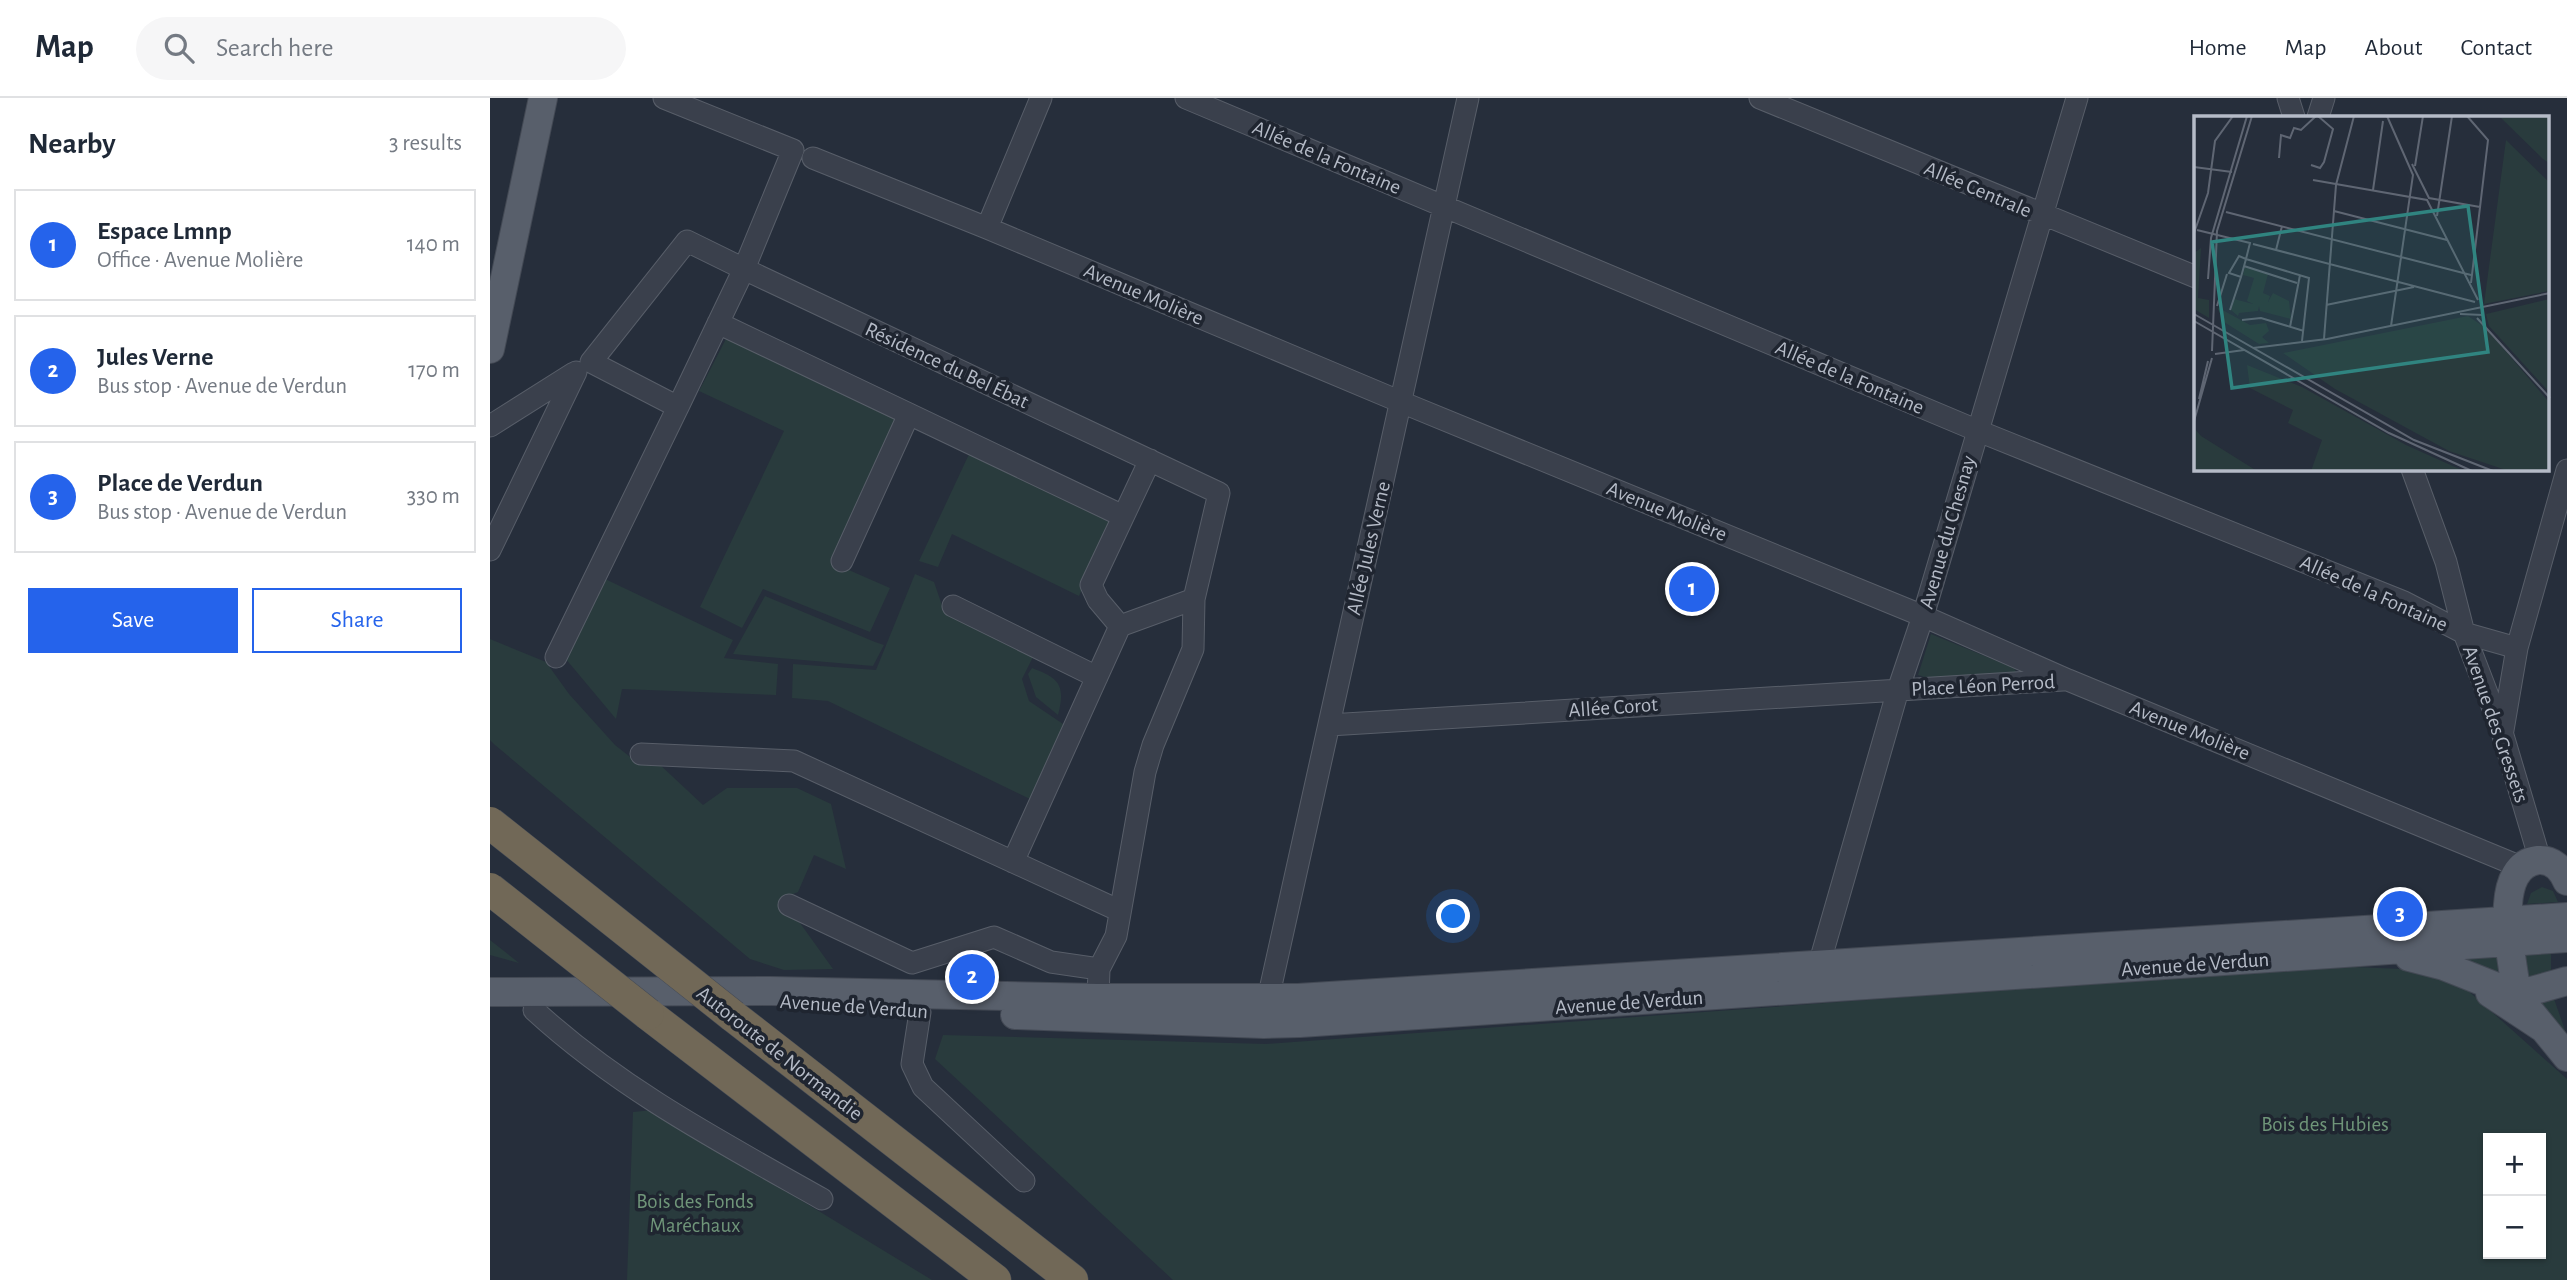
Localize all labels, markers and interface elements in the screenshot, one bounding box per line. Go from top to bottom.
search box [136,17,626,80]
icon: search [160,29,198,67]
text: Map [35,31,94,64]
text: Search here [216,35,334,61]
text: Home [2189,36,2247,60]
text: Map [2285,36,2327,60]
text: About [2365,36,2422,60]
text: Contact [2460,36,2532,60]
inset map [2194,116,2550,471]
street label: Allée de la Fontaine [1250,117,1404,198]
text: Nearby [28,129,116,159]
text: 3 results [389,132,462,155]
street label: Allée Centrale [1921,157,2034,221]
text: Espace Lmnp [97,218,232,244]
text: 1 [49,233,57,256]
text: 140 m [407,233,460,256]
text: Office · Avenue Molière [97,249,303,272]
street label: Avenue Molière [1081,260,1207,329]
street label: Résidence du Bel Ébat [862,317,1033,413]
street label: Allée de la Fontaine [1773,337,1927,418]
text: Jules Verne [97,344,213,370]
text: 2 [48,359,58,382]
text: 170 m [408,359,460,382]
text: Bus stop · Avenue de Verdun [97,375,347,398]
street label: Avenue du Chesnay [1916,453,1979,611]
text: Place de Verdun [97,470,263,496]
street label: Avenue Molière [1604,478,1730,545]
street label: Allée Jules Verne [1343,479,1394,617]
text: 3 [48,485,58,508]
text: 330 m [407,485,460,508]
text: Bus stop · Avenue de Verdun [97,501,347,524]
street label: Allée de la Fontaine [2297,552,2451,635]
pin: 1 [1669,563,1715,615]
button: Save [28,588,238,653]
button: Share [252,588,462,653]
street label: Avenue des Gressets [2459,643,2532,805]
street label: Place Léon Perrod [1911,671,2056,700]
street label: Allée Corot [1568,694,1659,721]
street label: Avenue Molière [2127,697,2253,764]
pin: 3 [2377,888,2423,940]
your location [1436,899,1470,933]
street label: Avenue de Verdun [2120,949,2270,980]
pin: 2 [949,951,995,1003]
street label: Autoroute de Normandie [693,982,866,1124]
street label: Avenue de Verdun [1554,987,1704,1018]
street label: Avenue de Verdun [779,991,929,1022]
park label: Bois des Hubies [2261,1114,2389,1135]
map controls [2483,1133,2546,1259]
button: + [2483,1133,2546,1196]
park label: Bois des Fonds Maréchaux [636,1191,754,1236]
button: − [2483,1196,2546,1259]

